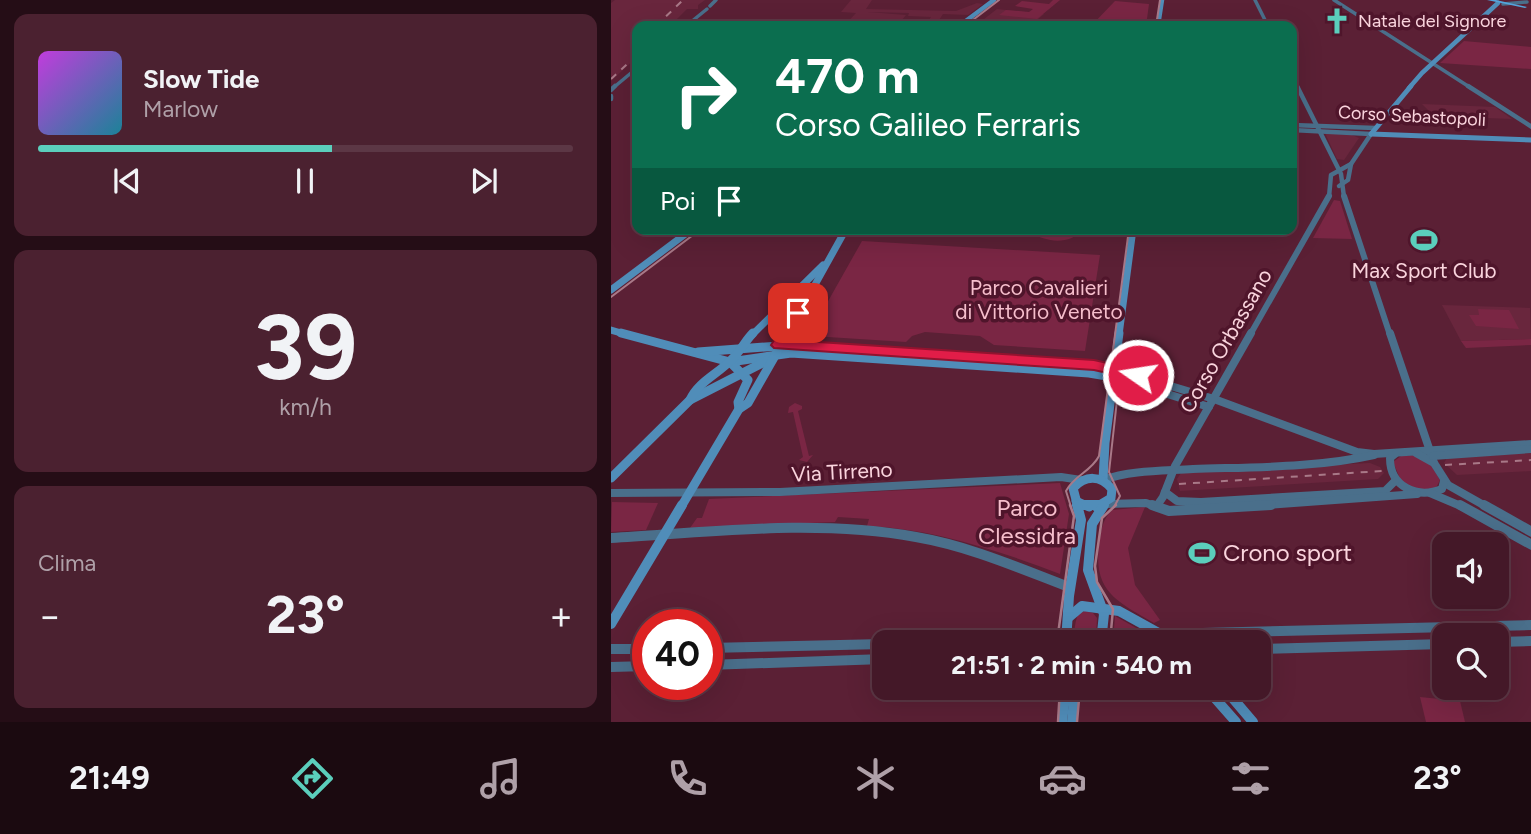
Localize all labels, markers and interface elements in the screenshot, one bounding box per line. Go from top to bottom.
church icon: Natale del Signore [1322,6,1352,36]
place label: Natale del Signore [1358,10,1506,32]
text: 470 m [775,46,919,105]
icon: right [660,49,751,140]
text: Slow Tide [143,63,259,95]
text: Marlow [143,95,218,123]
street label: Corso Sebastopoli [1337,101,1487,131]
text: Corso Galileo Ferraris [775,106,1081,144]
icon: previous [108,162,146,200]
icon: pause [286,162,324,200]
icon: next [465,162,503,200]
icon: arrive [710,182,748,220]
text: Poi [660,185,696,217]
sports icon: Max Sport Club [1409,225,1439,255]
place label: Max Sport Club [1351,258,1497,283]
street label: Corso Orbassano [1174,264,1277,417]
park label: Parco Cavalieri di Vittorio Veneto [955,275,1123,324]
pin [768,283,828,343]
text: 39 [254,293,357,402]
icon: arrive [779,294,817,332]
position arrow [1101,338,1175,412]
text: km/h [279,393,332,421]
street label: Via Tirreno [791,456,893,487]
park label: Parco Clessidra [978,493,1076,550]
map controls [1432,532,1509,700]
button: sound [1432,532,1509,609]
sports icon: Crono sport [1187,538,1217,568]
place label: Crono sport [1223,538,1352,567]
text: Clima [38,549,96,577]
text: 23° [266,584,345,646]
text: − [38,593,62,639]
text: + [549,593,573,639]
speed limit sign: 40 [632,609,723,700]
button: search [1432,623,1509,700]
text: 21:51 · 2 min · 540 m [951,649,1192,681]
icon: directions [288,754,337,803]
icon: music [476,754,525,803]
icon: phone [663,754,712,803]
icon: climate [851,754,900,803]
icon: car [1038,754,1087,803]
icon: filters [1226,754,1275,803]
text: 21:49 [69,759,150,797]
text: 23° [1413,759,1462,797]

